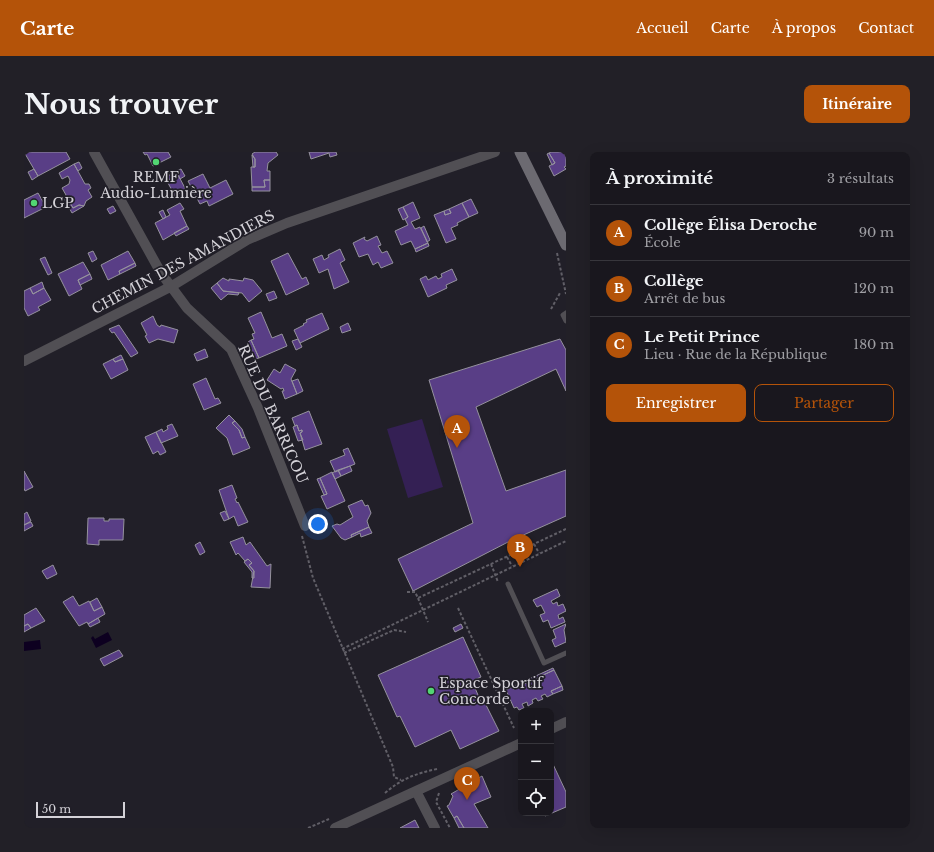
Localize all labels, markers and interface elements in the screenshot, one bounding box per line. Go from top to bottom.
text: Carte [20,17,74,40]
text: Accueil [636,19,689,37]
text: Carte [711,19,750,37]
text: À propos [772,19,836,37]
text: Contact [858,19,914,37]
button: Itinéraire [804,85,910,123]
text: Nous trouver [24,87,218,122]
marker: REMF Audio-Lumière [151,157,161,167]
place label: REMF Audio-Lumière [99,168,212,202]
text: À proximité [606,168,713,189]
text: 3 résultats [827,170,894,187]
place label: LGP [42,194,74,212]
marker: LGP [29,198,39,208]
street label: CHEMIN DES AMANDIERS [88,206,278,318]
text: Collège Élisa Deroche [644,215,817,234]
text: A [614,224,624,241]
text: 90 m [859,224,894,241]
text: École [644,234,681,251]
text: Collège [644,271,704,290]
text: B [614,280,624,297]
text: 120 m [853,280,894,297]
text: Arrêt de bus [644,290,725,307]
text: Le Petit Prince [644,327,760,346]
text: C [614,336,624,353]
text: 180 m [853,336,894,353]
street label: RUE DU BARRICOU [234,342,312,486]
text: Lieu · Rue de la République [644,346,827,363]
button: Enregistrer [606,384,746,422]
button: Partager [754,384,894,422]
pin: A [444,415,470,448]
your location [308,514,328,534]
pin: B [507,534,533,567]
place label: Espace Sportif Concorde [439,674,545,708]
marker: Espace Sportif Concorde [426,686,436,696]
map controls [518,708,554,816]
button: + [518,708,554,744]
button: − [518,744,554,780]
pin: C [454,767,480,800]
button: locate [518,780,554,816]
scale bar [36,800,125,819]
text: 50 m [42,802,71,816]

